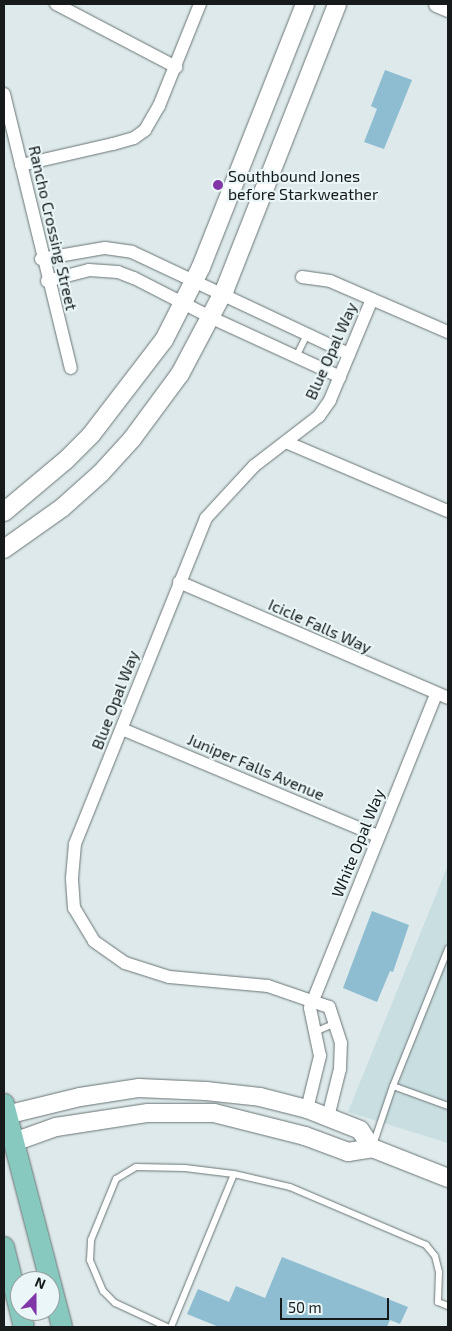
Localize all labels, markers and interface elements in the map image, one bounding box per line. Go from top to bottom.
street label: Rancho Crossing Street [25,144,81,312]
place label: Southbound Jones before Starkweather [228,166,378,204]
marker: Southbound Jones before Starkweather [212,179,224,191]
street label: Blue Opal Way [301,299,361,403]
street label: Icicle Falls Way [265,595,375,657]
street label: Blue Opal Way [87,647,143,753]
street label: Juniper Falls Avenue [184,729,328,805]
street label: White Opal Way [327,786,389,900]
north arrow [10,1271,60,1321]
text: N [33,1273,48,1292]
scale bar [282,1288,391,1320]
text: 50 m [288,1298,322,1316]

